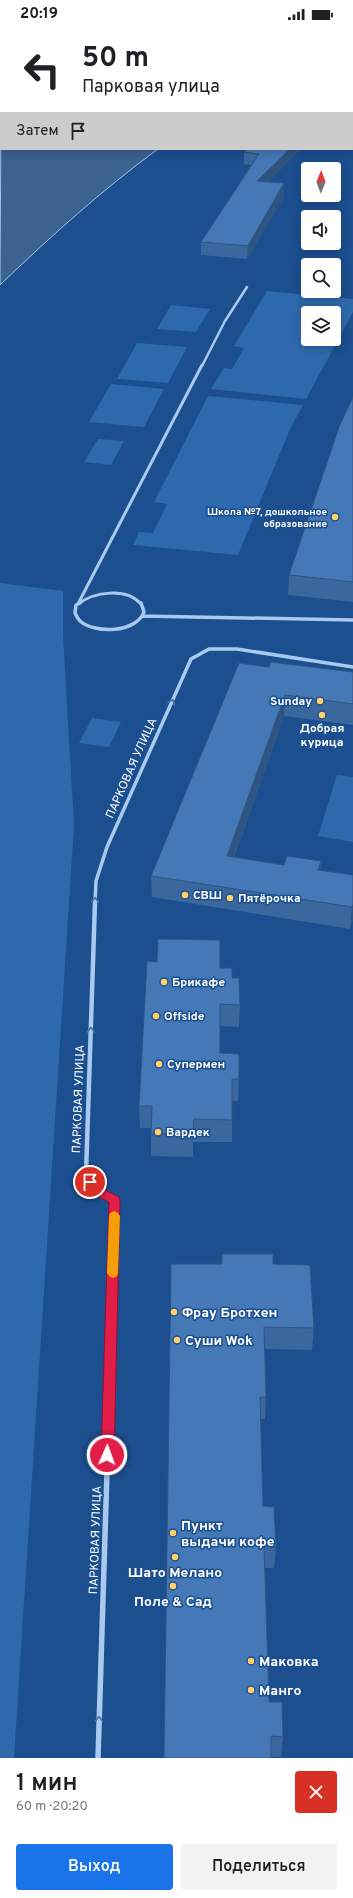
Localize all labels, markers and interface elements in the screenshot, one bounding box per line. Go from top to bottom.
text: 20:19 [20,5,58,24]
text: 50 m [82,41,149,77]
icon: left [16,44,68,96]
text: Парковая улица [82,76,220,99]
icon: arrive [67,120,89,142]
text: Затем [16,122,59,141]
north arrow [301,162,341,202]
map controls [301,162,341,346]
button: sound [301,210,341,250]
button: search [301,258,341,298]
button: layers [301,306,341,346]
place label: Школа №7, дошкольное образование [207,506,327,531]
marker: Школа №7, дошкольное образование [330,512,340,522]
place label: Sunday [270,694,312,710]
marker: Sunday [315,696,325,706]
one-way arrow [167,698,175,706]
marker: Добрая курица [317,710,327,720]
street label: ПАРКОВАЯ УЛИЦА [103,716,161,821]
place label: Добрая курица [300,721,344,751]
place label: СВШ [193,888,222,904]
marker: СВШ [180,890,190,900]
place label: Пятёрочка [238,891,301,907]
marker: Пятёрочка [225,893,235,903]
one-way arrow [91,897,99,903]
place label: Брикафе [172,975,225,991]
marker: Брикафе [159,977,169,987]
place label: Offside [164,1009,205,1025]
marker: Offside [151,1011,161,1021]
one-way arrow [87,1027,95,1033]
street label: ПАРКОВАЯ УЛИЦА [69,1044,89,1154]
place label: Супермен [167,1057,225,1073]
marker: Супермен [154,1059,164,1069]
place label: Вардек [166,1125,210,1141]
marker: Вардек [153,1127,163,1137]
pin [73,1165,107,1199]
icon: arrive [79,1171,101,1193]
place label: Фрау Бротхен [182,1305,277,1322]
marker: Фрау Бротхен [169,1307,179,1317]
place label: Суши Wok [185,1333,253,1350]
marker: Суши Wok [172,1335,182,1345]
position arrow [86,1434,128,1476]
street label: ПАРКОВАЯ УЛИЦА [86,1485,106,1595]
place label: Пункт выдачи кофе [181,1518,275,1551]
marker: Пункт выдачи кофе [168,1528,178,1538]
marker: Шато Мелано [170,1552,180,1562]
place label: Шато Мелано [128,1565,222,1582]
marker: Поле & Сад [168,1581,178,1591]
place label: Поле & Сад [134,1594,212,1611]
place label: Маковка [259,1654,319,1671]
marker: Маковка [246,1656,256,1666]
place label: Манго [259,1683,302,1700]
marker: Манго [246,1685,256,1695]
one-way arrow [95,1716,104,1722]
text: 1 мин [16,1769,77,1799]
button: close [295,1771,337,1813]
text: 60 m · 20:20 [16,1799,88,1815]
button: Выход [16,1844,173,1890]
button: Поделиться [181,1844,337,1890]

